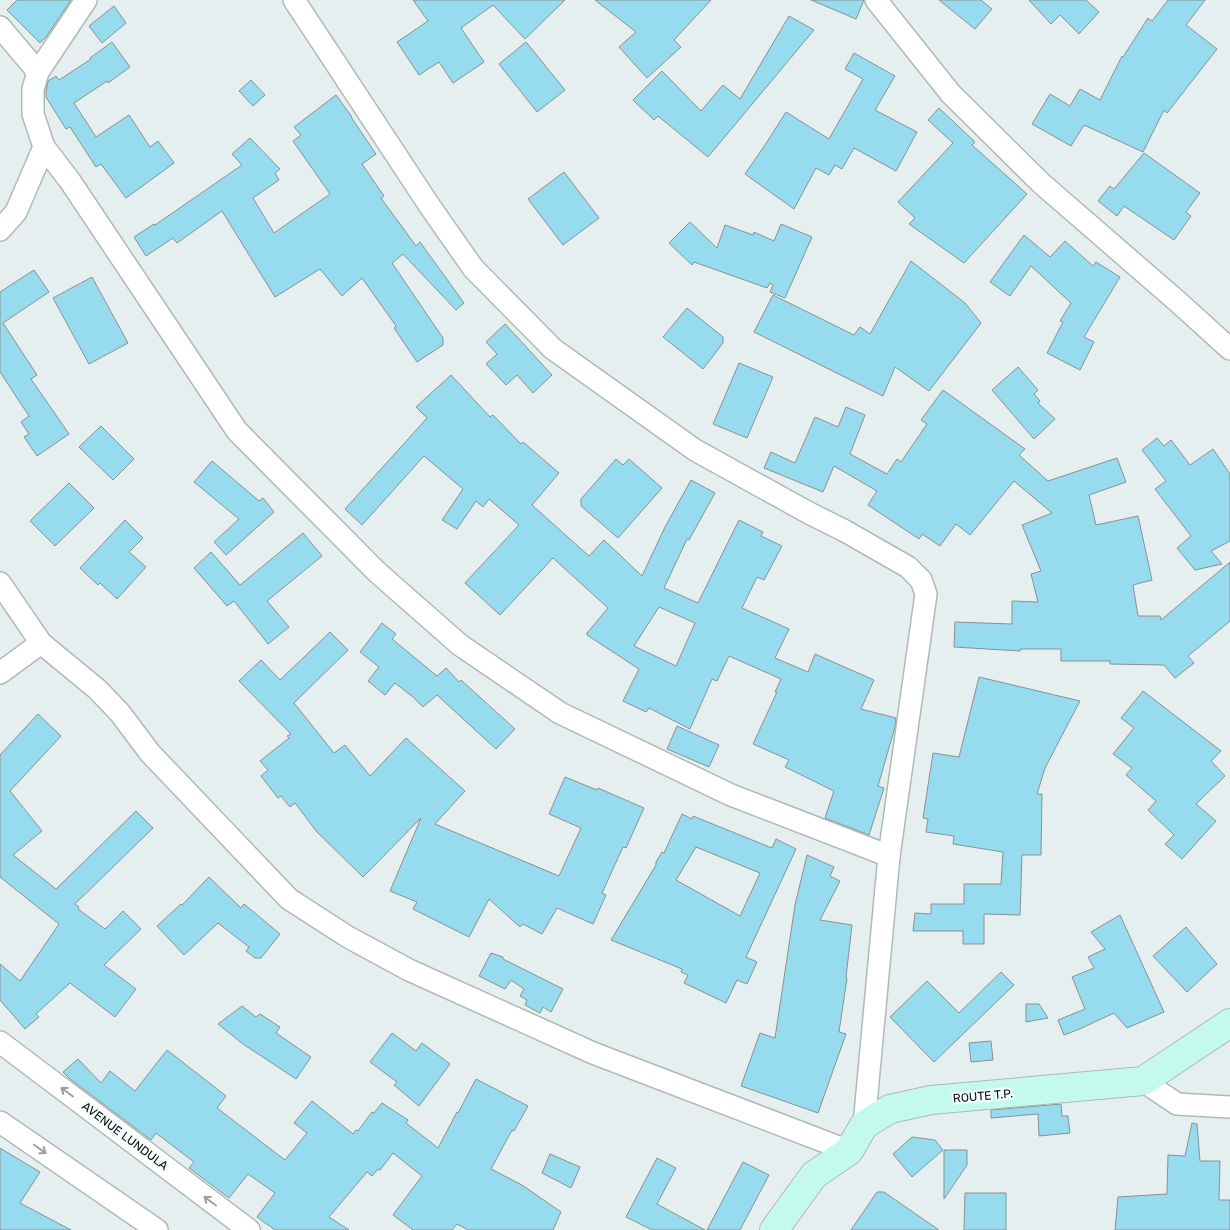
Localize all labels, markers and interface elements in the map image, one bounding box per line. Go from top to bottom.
street label: ROUTE T.P. [952,1086,1014,1106]
one-way arrow [60,1087,74,1097]
street label: AVENUE LUNDULA [79,1099,171,1173]
one-way arrow [33,1144,47,1154]
one-way arrow [204,1195,217,1206]

